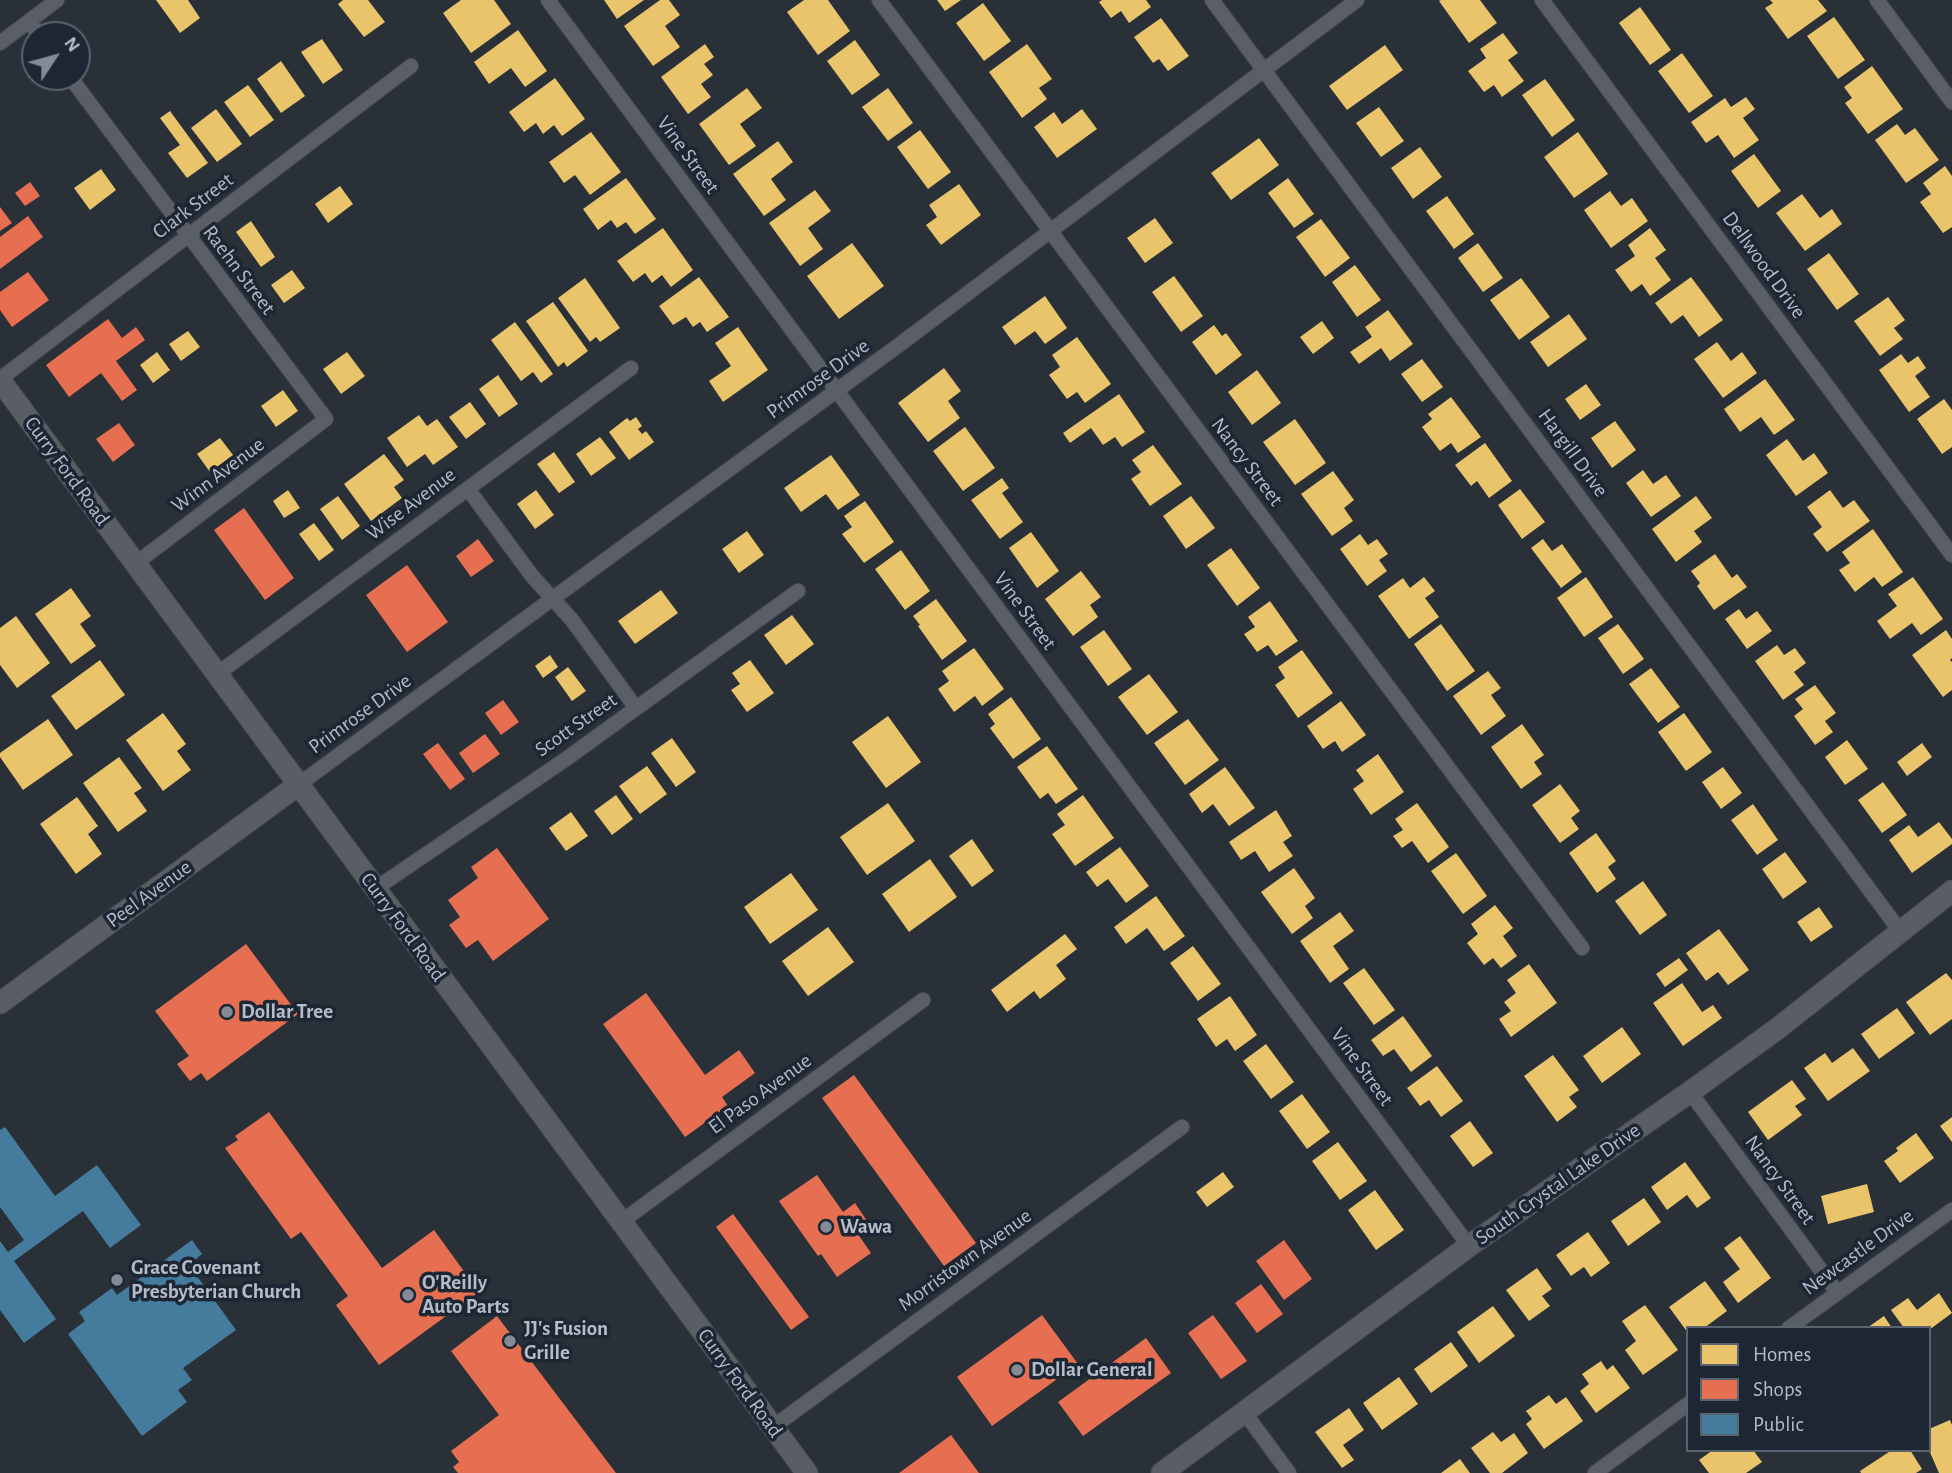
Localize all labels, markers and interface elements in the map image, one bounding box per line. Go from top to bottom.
north arrow [21,21,91,91]
text: N [60,34,83,55]
street label: Vine Street [651,111,725,199]
street label: Clark Street [148,167,238,245]
street label: Dellwood Drive [1717,207,1811,323]
street label: Raehn Street [197,220,281,320]
street label: Primrose Drive [762,333,874,425]
street label: Hargill Drive [1533,404,1613,502]
street label: Curry Ford Road [19,412,115,530]
street label: Nancy Street [1206,413,1288,511]
street label: Winn Avenue [167,432,269,518]
street label: Wise Avenue [361,462,461,546]
street label: Vine Street [988,567,1062,655]
street label: Primrose Drive [304,668,416,760]
street label: Scott Street [530,688,622,762]
street label: Peel Avenue [101,855,197,933]
street label: Curry Ford Road [355,868,451,986]
place label: Dollar Tree [241,999,333,1025]
marker: Dollar Tree [219,1004,235,1020]
street label: Vine Street [1325,1023,1399,1111]
street label: El Paso Avenue [703,1048,817,1140]
street label: South Crystal Lake Drive [1471,1118,1645,1250]
street label: Nancy Street [1739,1130,1821,1230]
street label: Morristown Avenue [893,1203,1037,1317]
street label: Newcastle Drive [1797,1203,1919,1301]
place label: Wawa [840,1214,892,1240]
marker: Wawa [818,1219,834,1235]
place label: Grace Covenant Presbyterian Church [131,1255,301,1305]
place label: O'Reilly Auto Parts [422,1270,509,1320]
marker: Grace Covenant Presbyterian Church [109,1272,125,1288]
marker: O'Reilly Auto Parts [400,1287,416,1303]
place label: JJ's Fusion Grille [524,1316,608,1366]
street label: Curry Ford Road [692,1324,788,1442]
legend [1686,1326,1931,1452]
marker: JJ's Fusion Grille [502,1333,518,1349]
text: Homes [1753,1344,1811,1365]
place label: Dollar General [1031,1357,1152,1383]
marker: Dollar General [1009,1362,1025,1378]
text: Shops [1753,1379,1802,1400]
text: Public [1753,1414,1803,1435]

